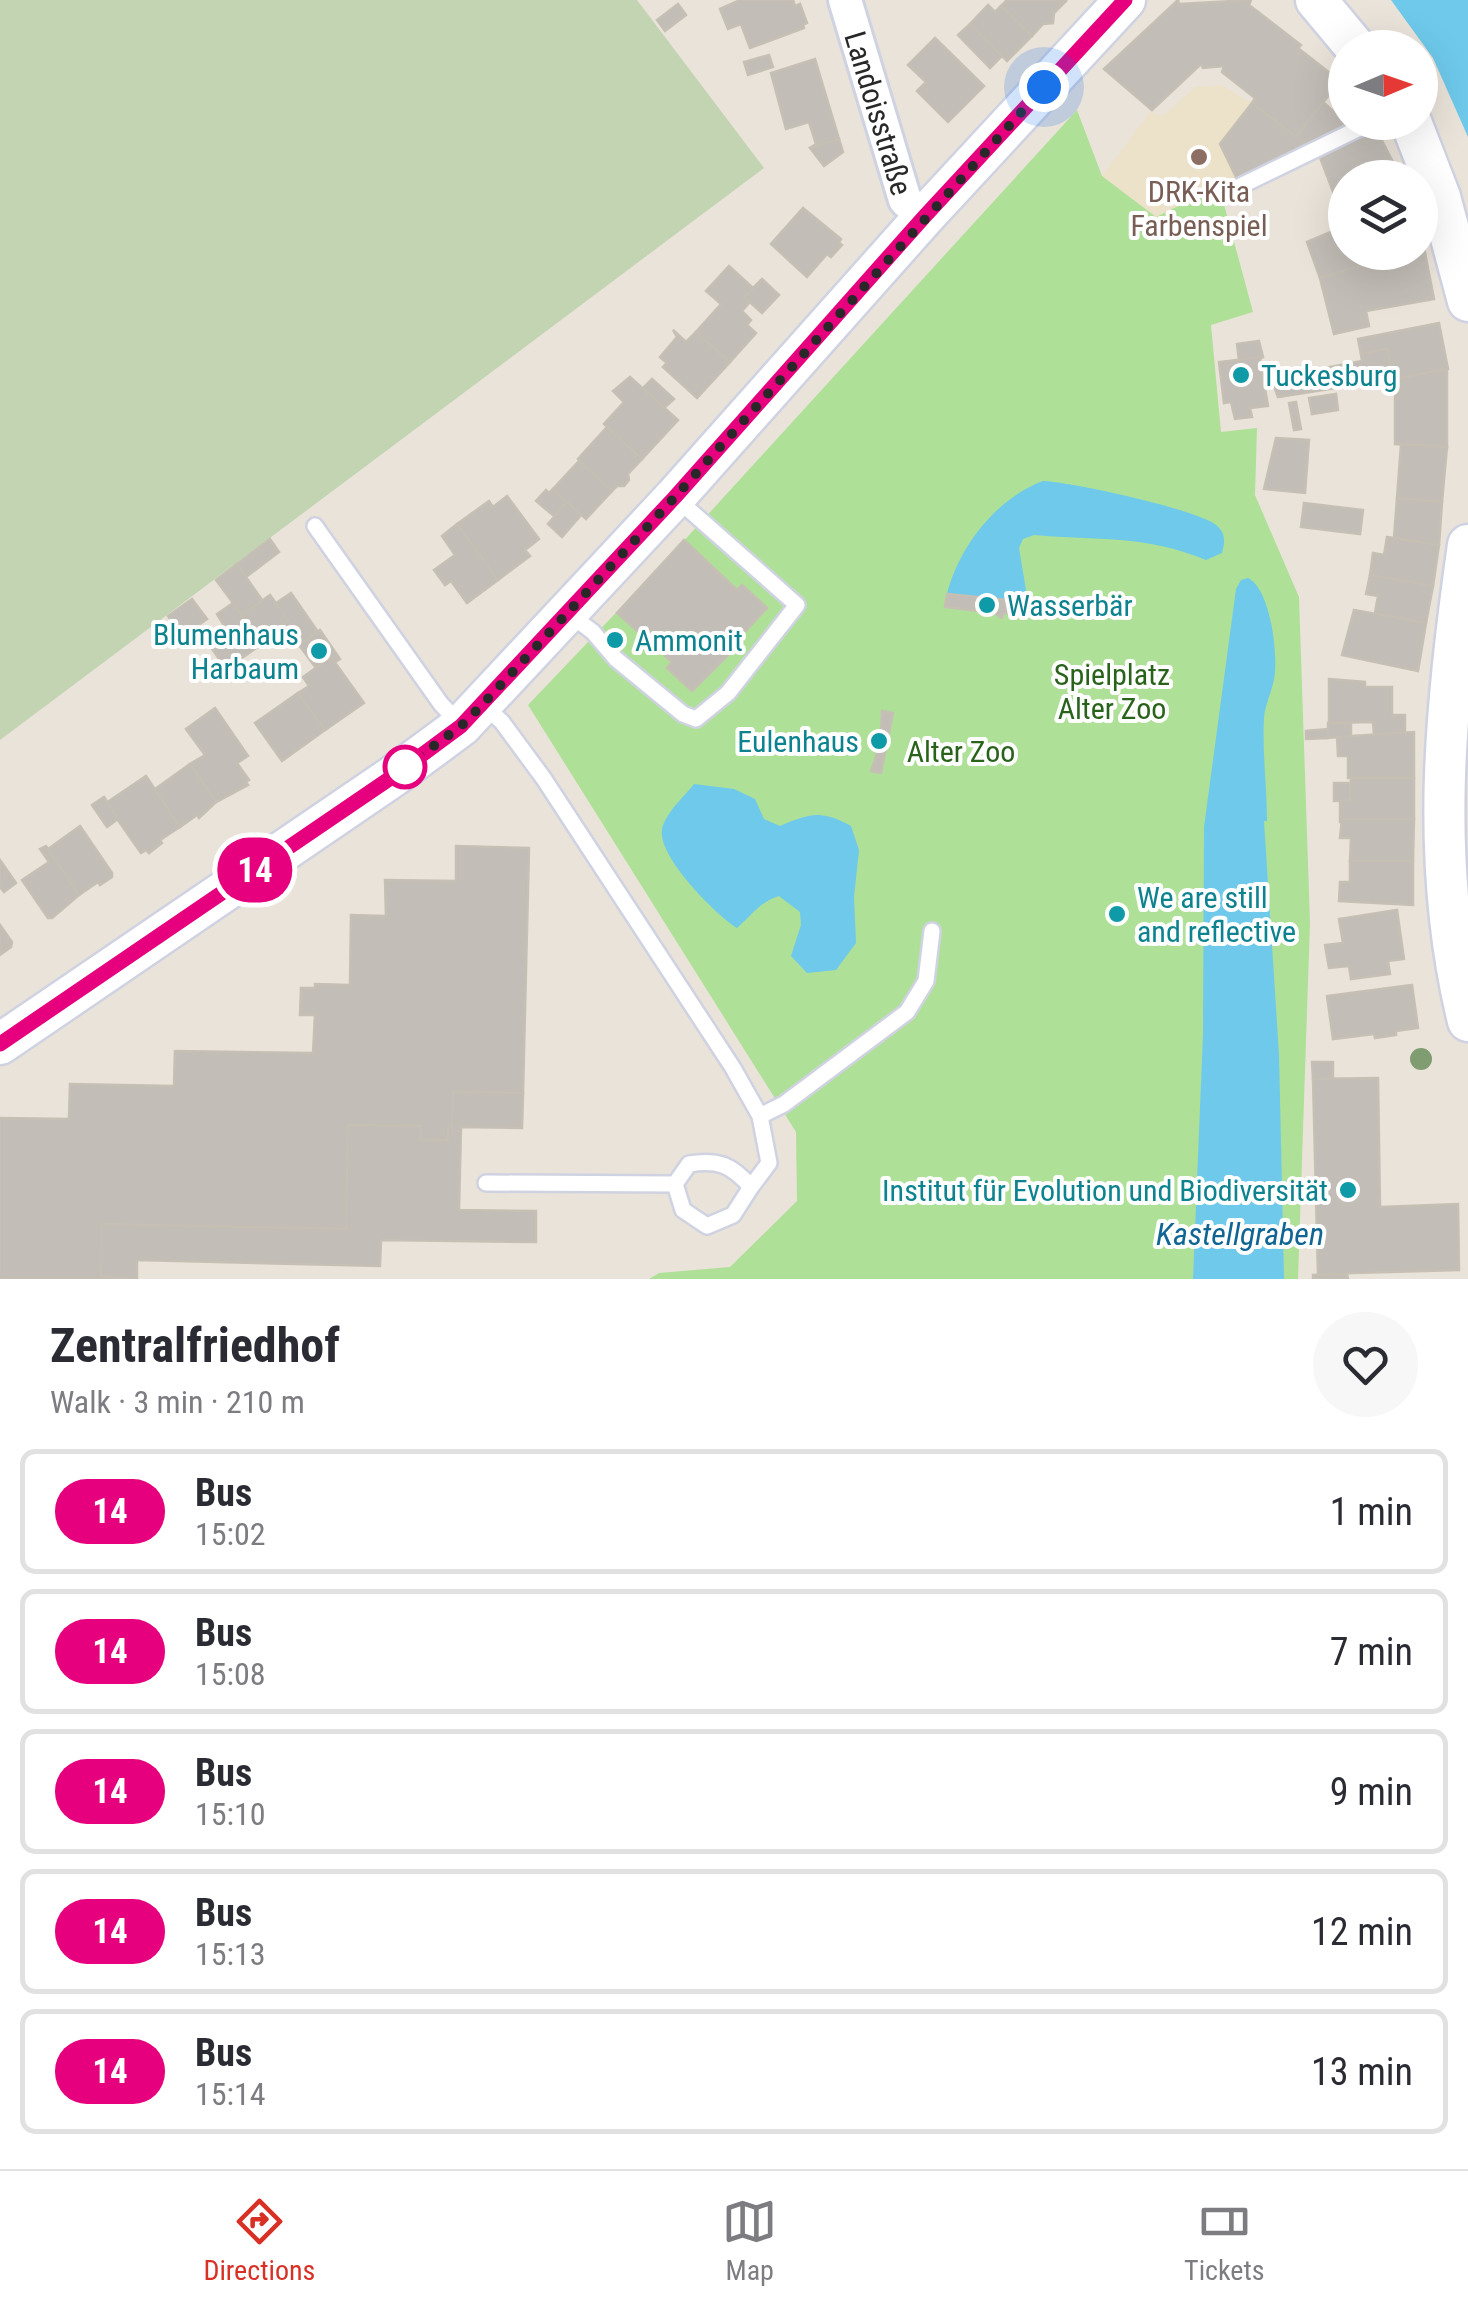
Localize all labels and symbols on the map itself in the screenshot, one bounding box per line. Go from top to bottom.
street label: Landoisstraße [838,27,920,199]
north arrow [1328,30,1438,140]
your location [1019,62,1069,112]
marker: DRK-Kita Farbenspiel [1188,146,1210,168]
place label: DRK-Kita Farbenspiel [1130,174,1268,243]
place label: Tuckesburg [1261,358,1398,393]
marker: Tuckesburg [1230,364,1252,386]
place label: Wasserbär [1007,588,1133,623]
marker: Wasserbär [976,594,998,616]
place label: Blumenhaus Harbaum [153,617,299,686]
place label: Ammonit [635,623,743,658]
marker: Ammonit [604,629,626,651]
marker: Blumenhaus Harbaum [308,640,330,662]
park label: Spielplatz Alter Zoo [1054,657,1170,726]
place label: Eulenhaus [737,724,859,759]
marker: Eulenhaus [868,730,890,752]
park label: Alter Zoo [907,734,1015,769]
unlabelled marker [384,746,426,788]
line badge: 14 [210,838,300,902]
place label: We are still and reflective [1137,880,1296,949]
marker: We are still and reflective [1106,903,1128,925]
place label: Institut für Evolution und Biodiversität [882,1173,1328,1208]
marker: Institut für Evolution und Biodiversität [1337,1179,1359,1201]
water label: Kastellgraben [1156,1215,1324,1253]

